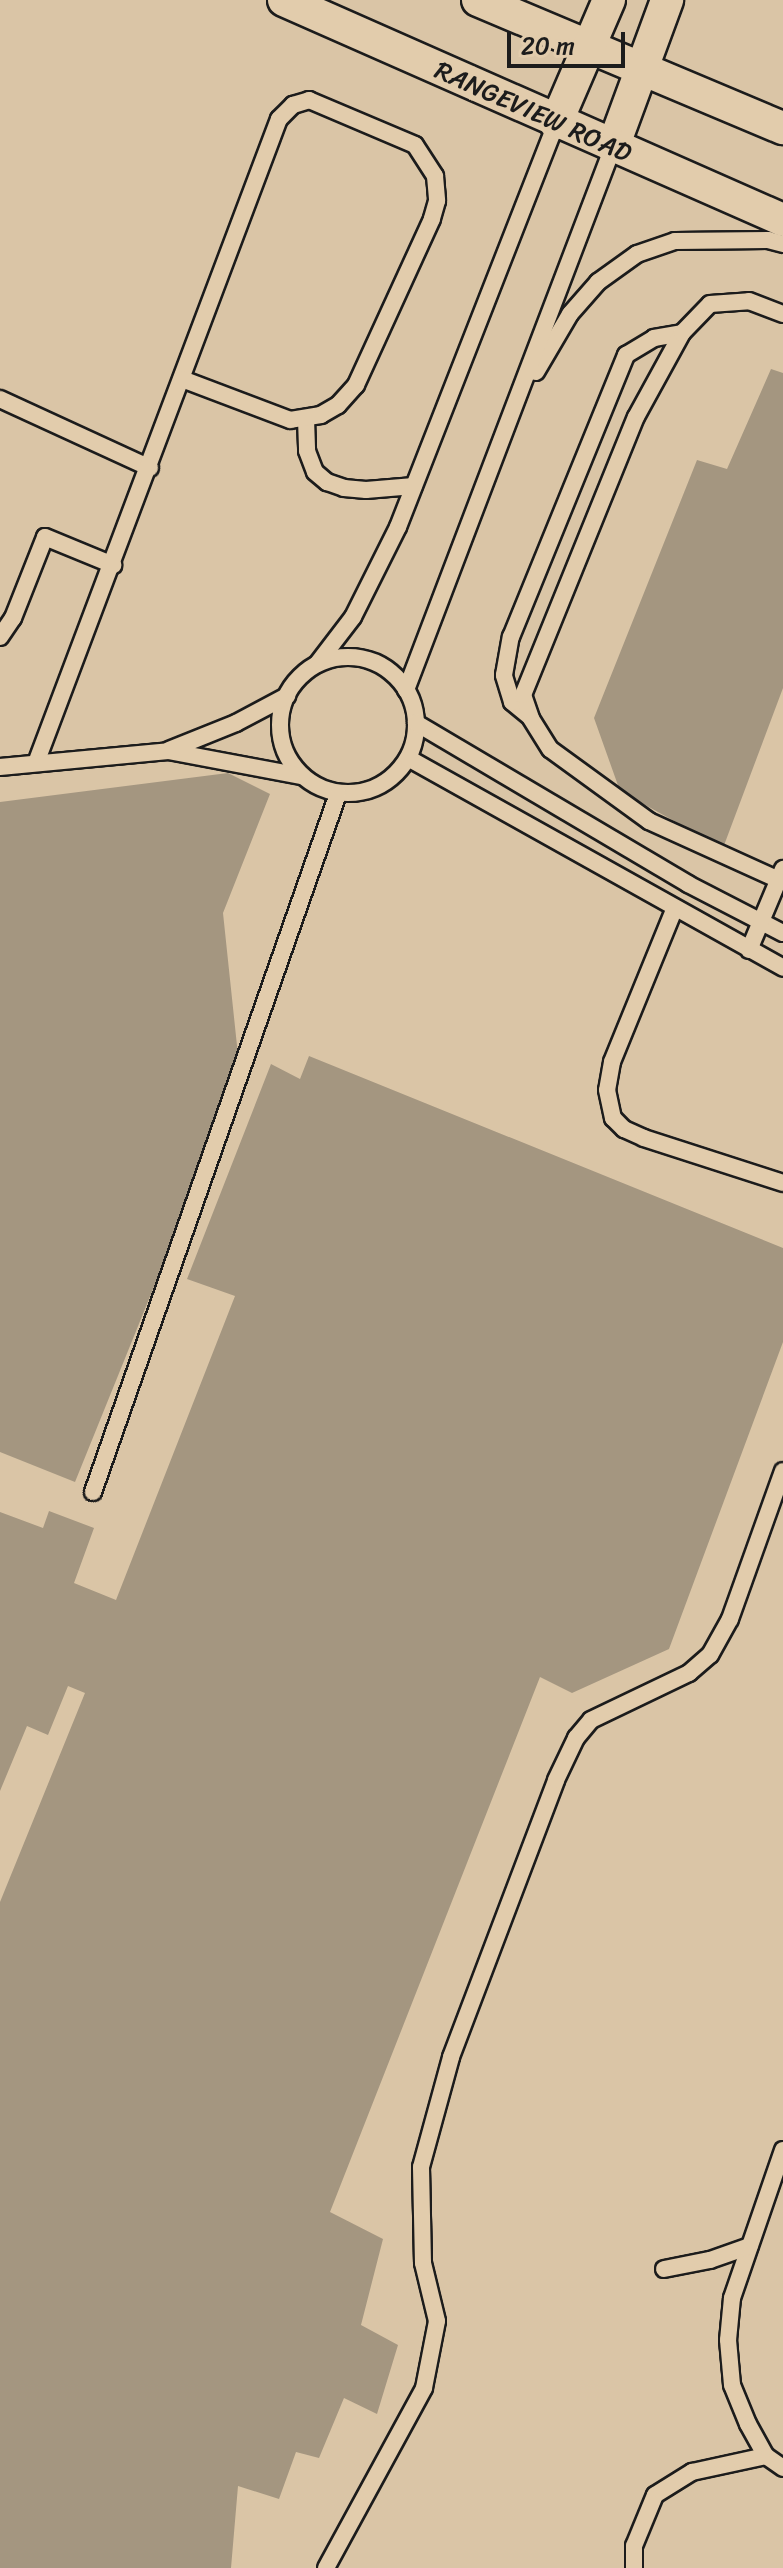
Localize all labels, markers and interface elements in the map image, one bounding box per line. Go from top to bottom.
scale bar [511,16,629,66]
text: 20 m [521,25,575,67]
street label: RANGEVIEW ROAD [430,55,636,169]

